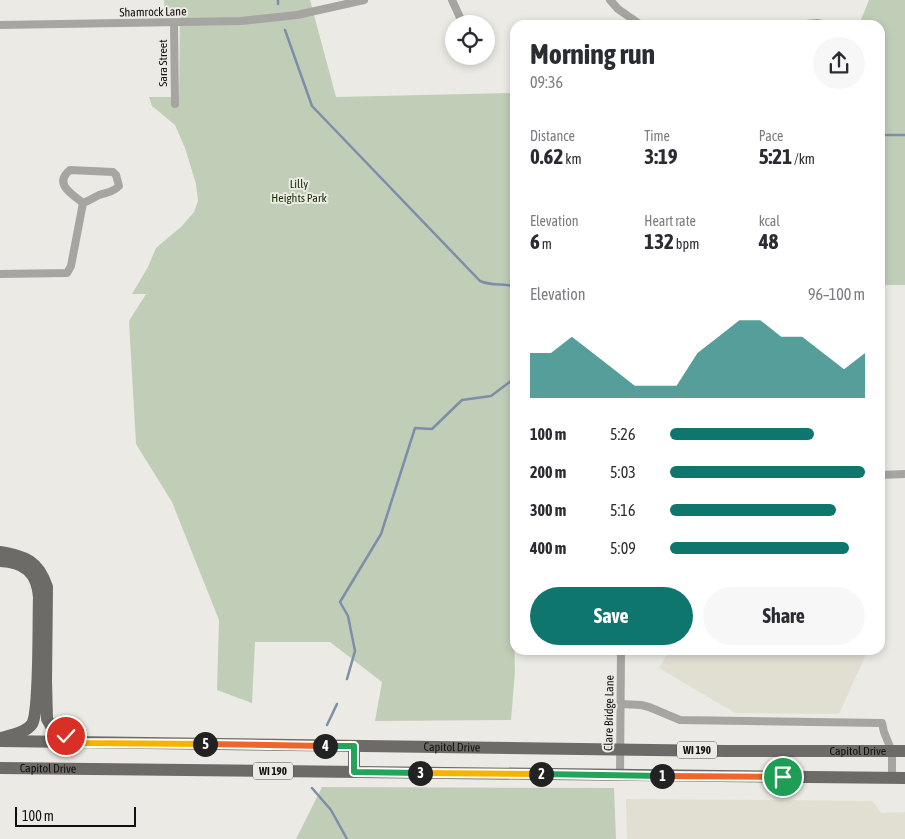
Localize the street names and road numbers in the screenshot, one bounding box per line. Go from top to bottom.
street label: Shamrock Lane [119,4,187,20]
street label: Sara Street [156,39,170,87]
street label: Clare Bridge Lane [601,675,617,751]
street label: Capitol Drive [424,740,480,755]
road number: WI 190 [677,742,717,758]
street label: Capitol Drive [830,744,886,758]
street label: Capitol Drive [20,761,76,776]
road number: WI 190 [253,762,293,779]

